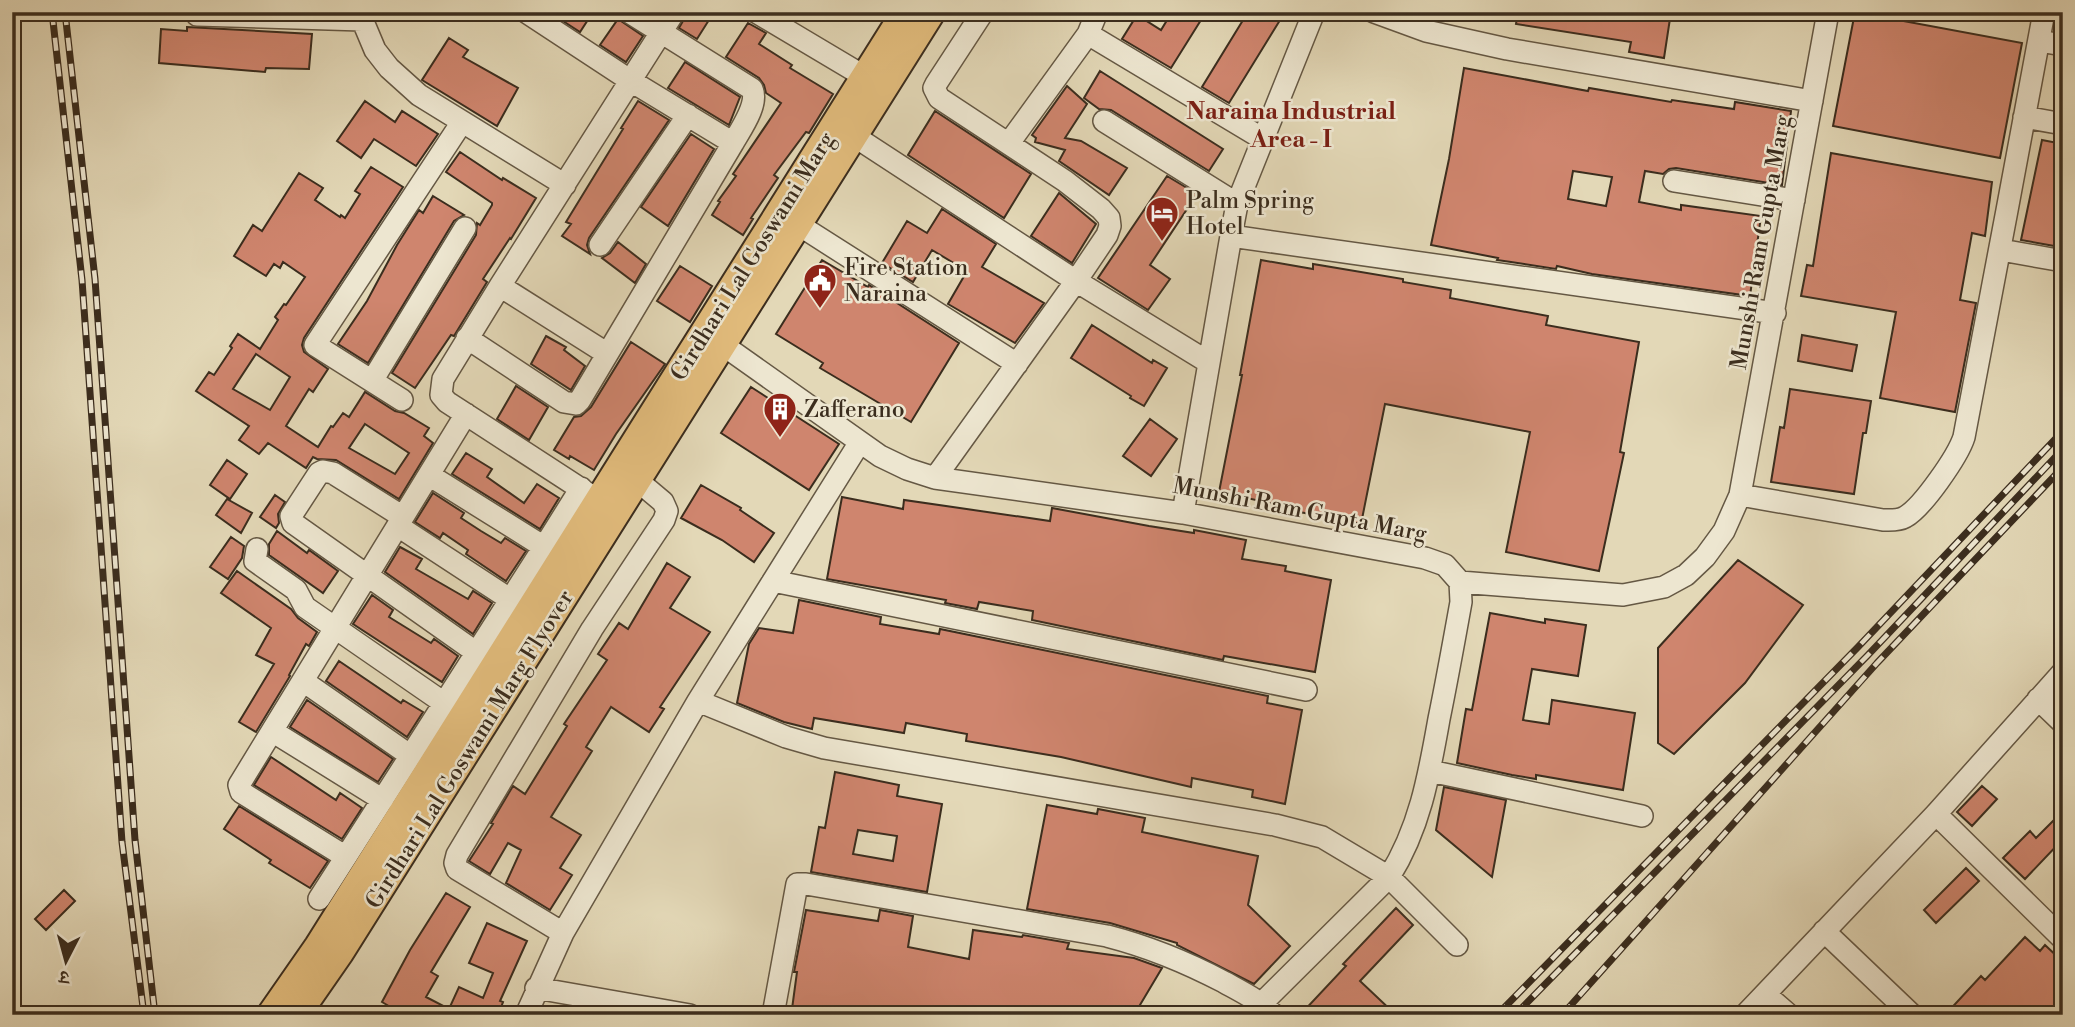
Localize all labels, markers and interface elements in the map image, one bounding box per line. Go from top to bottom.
district label: Naraina Industrial Area - I [1186,97,1396,155]
street label: Munshi Ram Gupta Marg [1725,113,1797,372]
street label: Girdhari Lal Goswami Marg [665,127,841,386]
place label: Palm Spring Hotel [1186,187,1314,241]
hotel icon: Palm Spring Hotel [1143,194,1181,243]
place label: Fire Station Naraina [844,254,969,308]
public building icon: Fire Station Naraina [801,261,839,310]
building icon: Zafferano [761,390,799,439]
place label: Zafferano [804,396,905,424]
street label: Munshi Ram Gupta Marg [1170,472,1429,548]
street label: Girdhari Lal Goswami Marg Flyover [360,585,580,914]
north arrow [32,926,102,996]
text: उ [57,964,72,990]

